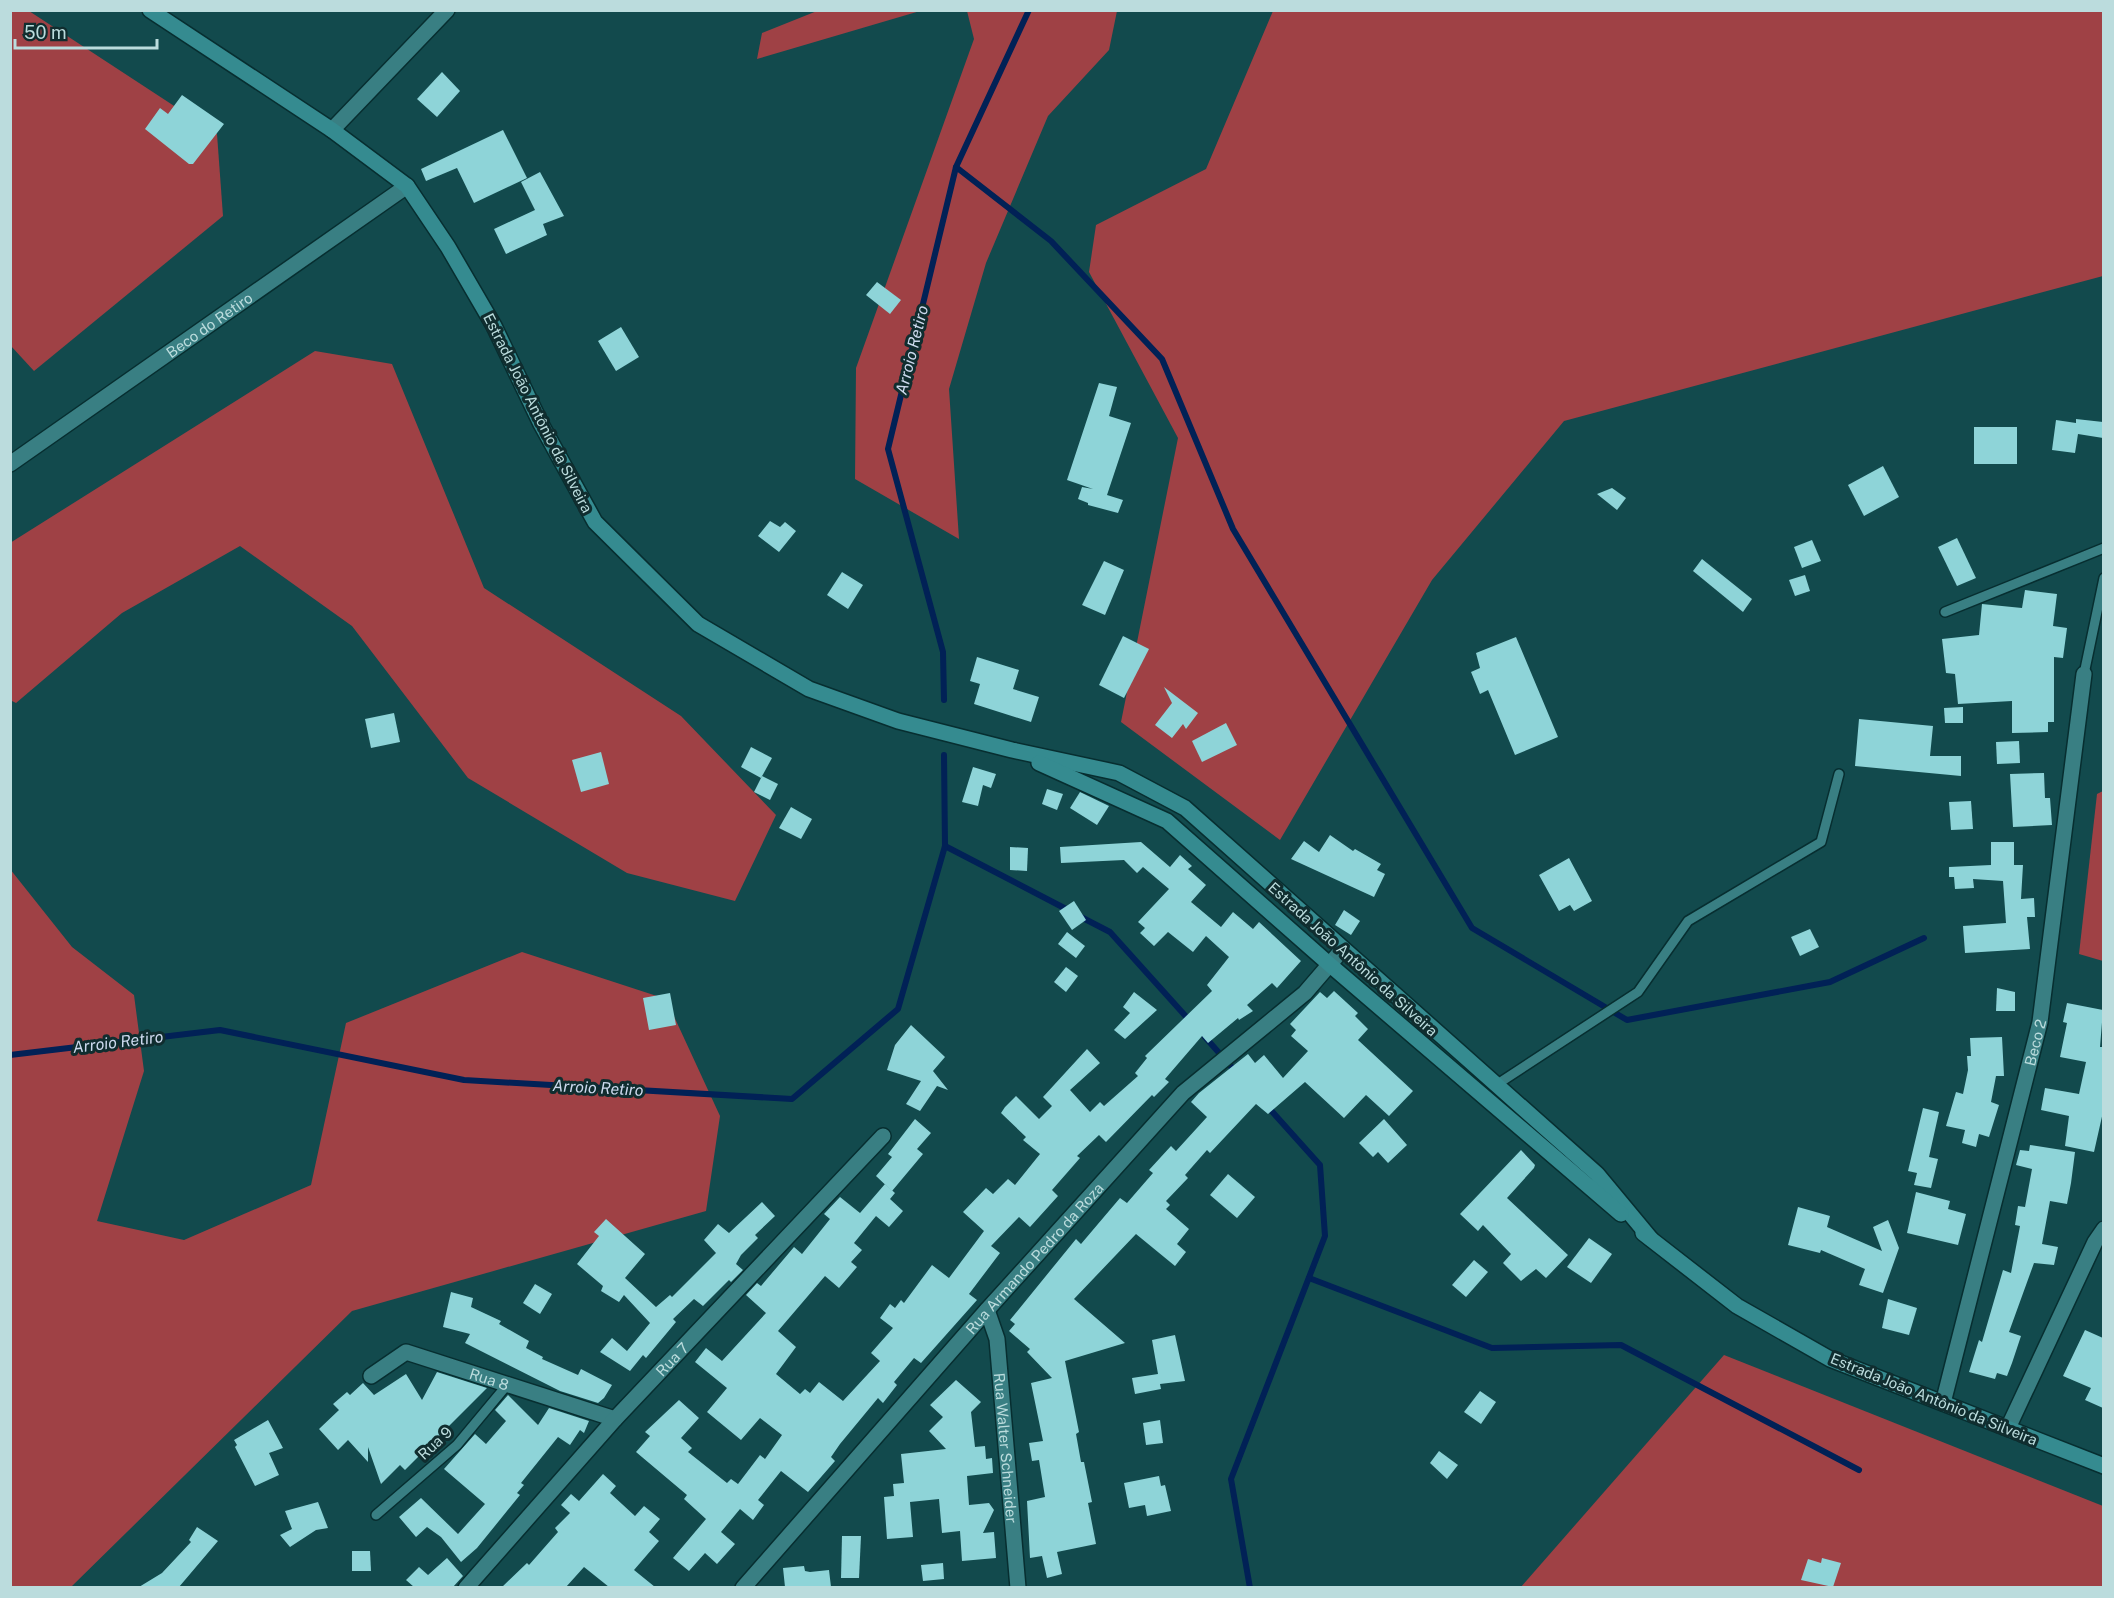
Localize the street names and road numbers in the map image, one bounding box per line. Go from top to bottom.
street label: Beco do Retiro [163,289,256,361]
street label: Estrada João Antônio da Silveira [480,310,596,516]
street label: Estrada João Antônio da Silveira [1265,879,1441,1039]
street label: Beco 2 [2021,1017,2049,1068]
street label: Rua Armando Pedro da Roza [962,1179,1106,1337]
street label: Rua 7 [652,1339,692,1379]
street label: Estrada João Antônio da Silveira [1828,1350,2040,1448]
street label: Rua 8 [468,1364,511,1393]
street label: Rua Walter Schneider [991,1372,1021,1524]
street label: Rua 9 [415,1423,455,1463]

